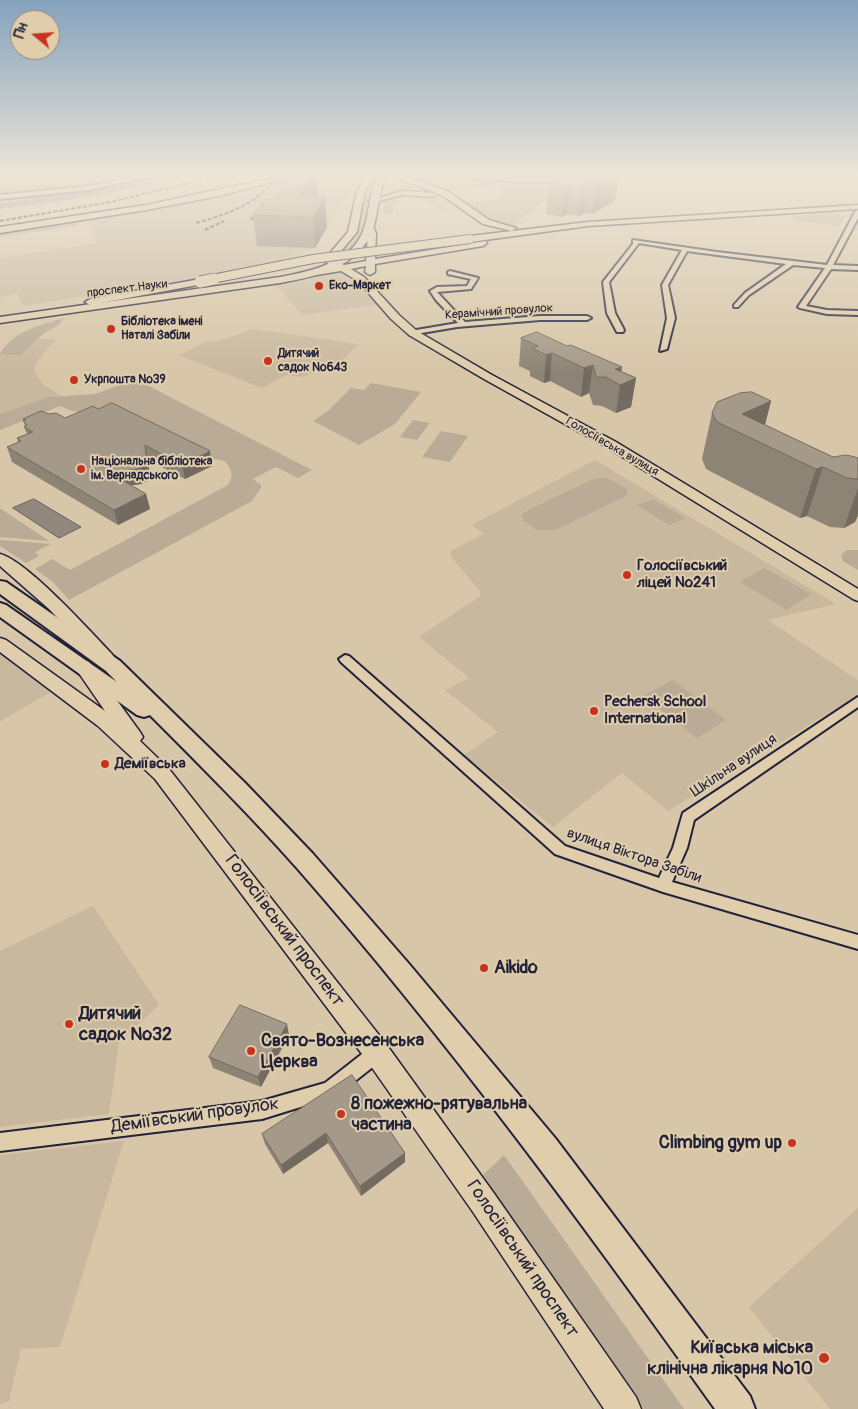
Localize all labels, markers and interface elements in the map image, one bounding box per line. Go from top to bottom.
north arrow [10,10,60,60]
text: Пн [11,21,32,40]
street label: проспект Науки [86,277,168,301]
place label: Еко-Маркет [329,279,391,293]
marker: Еко-Маркет [313,280,325,292]
street label: Керамічний провулок [445,301,553,323]
place label: Бібліотека імені Наталі Забіли [121,315,203,343]
marker: Бібліотека імені Наталі Забіли [105,323,117,335]
place label: Дитячий садок №643 [278,347,347,375]
marker: Дитячий садок №643 [262,355,274,367]
place label: Укрпошта №39 [84,373,166,387]
marker: Укрпошта №39 [68,374,80,386]
street label: Голосіївська вулиця [563,415,661,479]
place label: Національна бібліотека ім. Вернадського [91,455,212,483]
marker: Національна бібліотека ім. Вернадського [75,463,87,475]
place label: Голосіївський ліцей №241 [637,557,727,592]
marker: Голосіївський ліцей №241 [621,569,633,581]
place label: Pechersk School International [604,693,706,728]
marker: Pechersk School International [588,705,600,717]
street label: Шкільна вулиця [688,731,780,801]
place label: Деміївська [115,755,186,773]
marker: Деміївська [99,758,111,770]
street label: вулиця Віктора Забіли [564,825,704,887]
street label: Голосіївський проспект [220,851,348,1011]
place label: Aikido [494,957,538,979]
marker: Aikido [478,962,490,974]
place label: Дитячий садок №32 [79,1003,172,1046]
marker: Дитячий садок №32 [63,1018,75,1030]
place label: Свято-Вознесенська Церква [261,1030,424,1072]
marker: Свято-Вознесенська Церква [245,1045,257,1057]
place label: 8 пожежно-рятувальна частина [351,1093,527,1136]
street label: Деміївський провулок [110,1094,280,1138]
marker: 8 пожежно-рятувальна частина [335,1108,347,1120]
place label: Climbing gym up [659,1132,782,1154]
marker: Climbing gym up [786,1137,798,1149]
street label: Голосіївський проспект [461,1176,583,1342]
place label: Київська міська клінічна лікарня №10 [647,1337,813,1380]
marker: Київська міська клінічна лікарня №10 [817,1351,831,1365]

